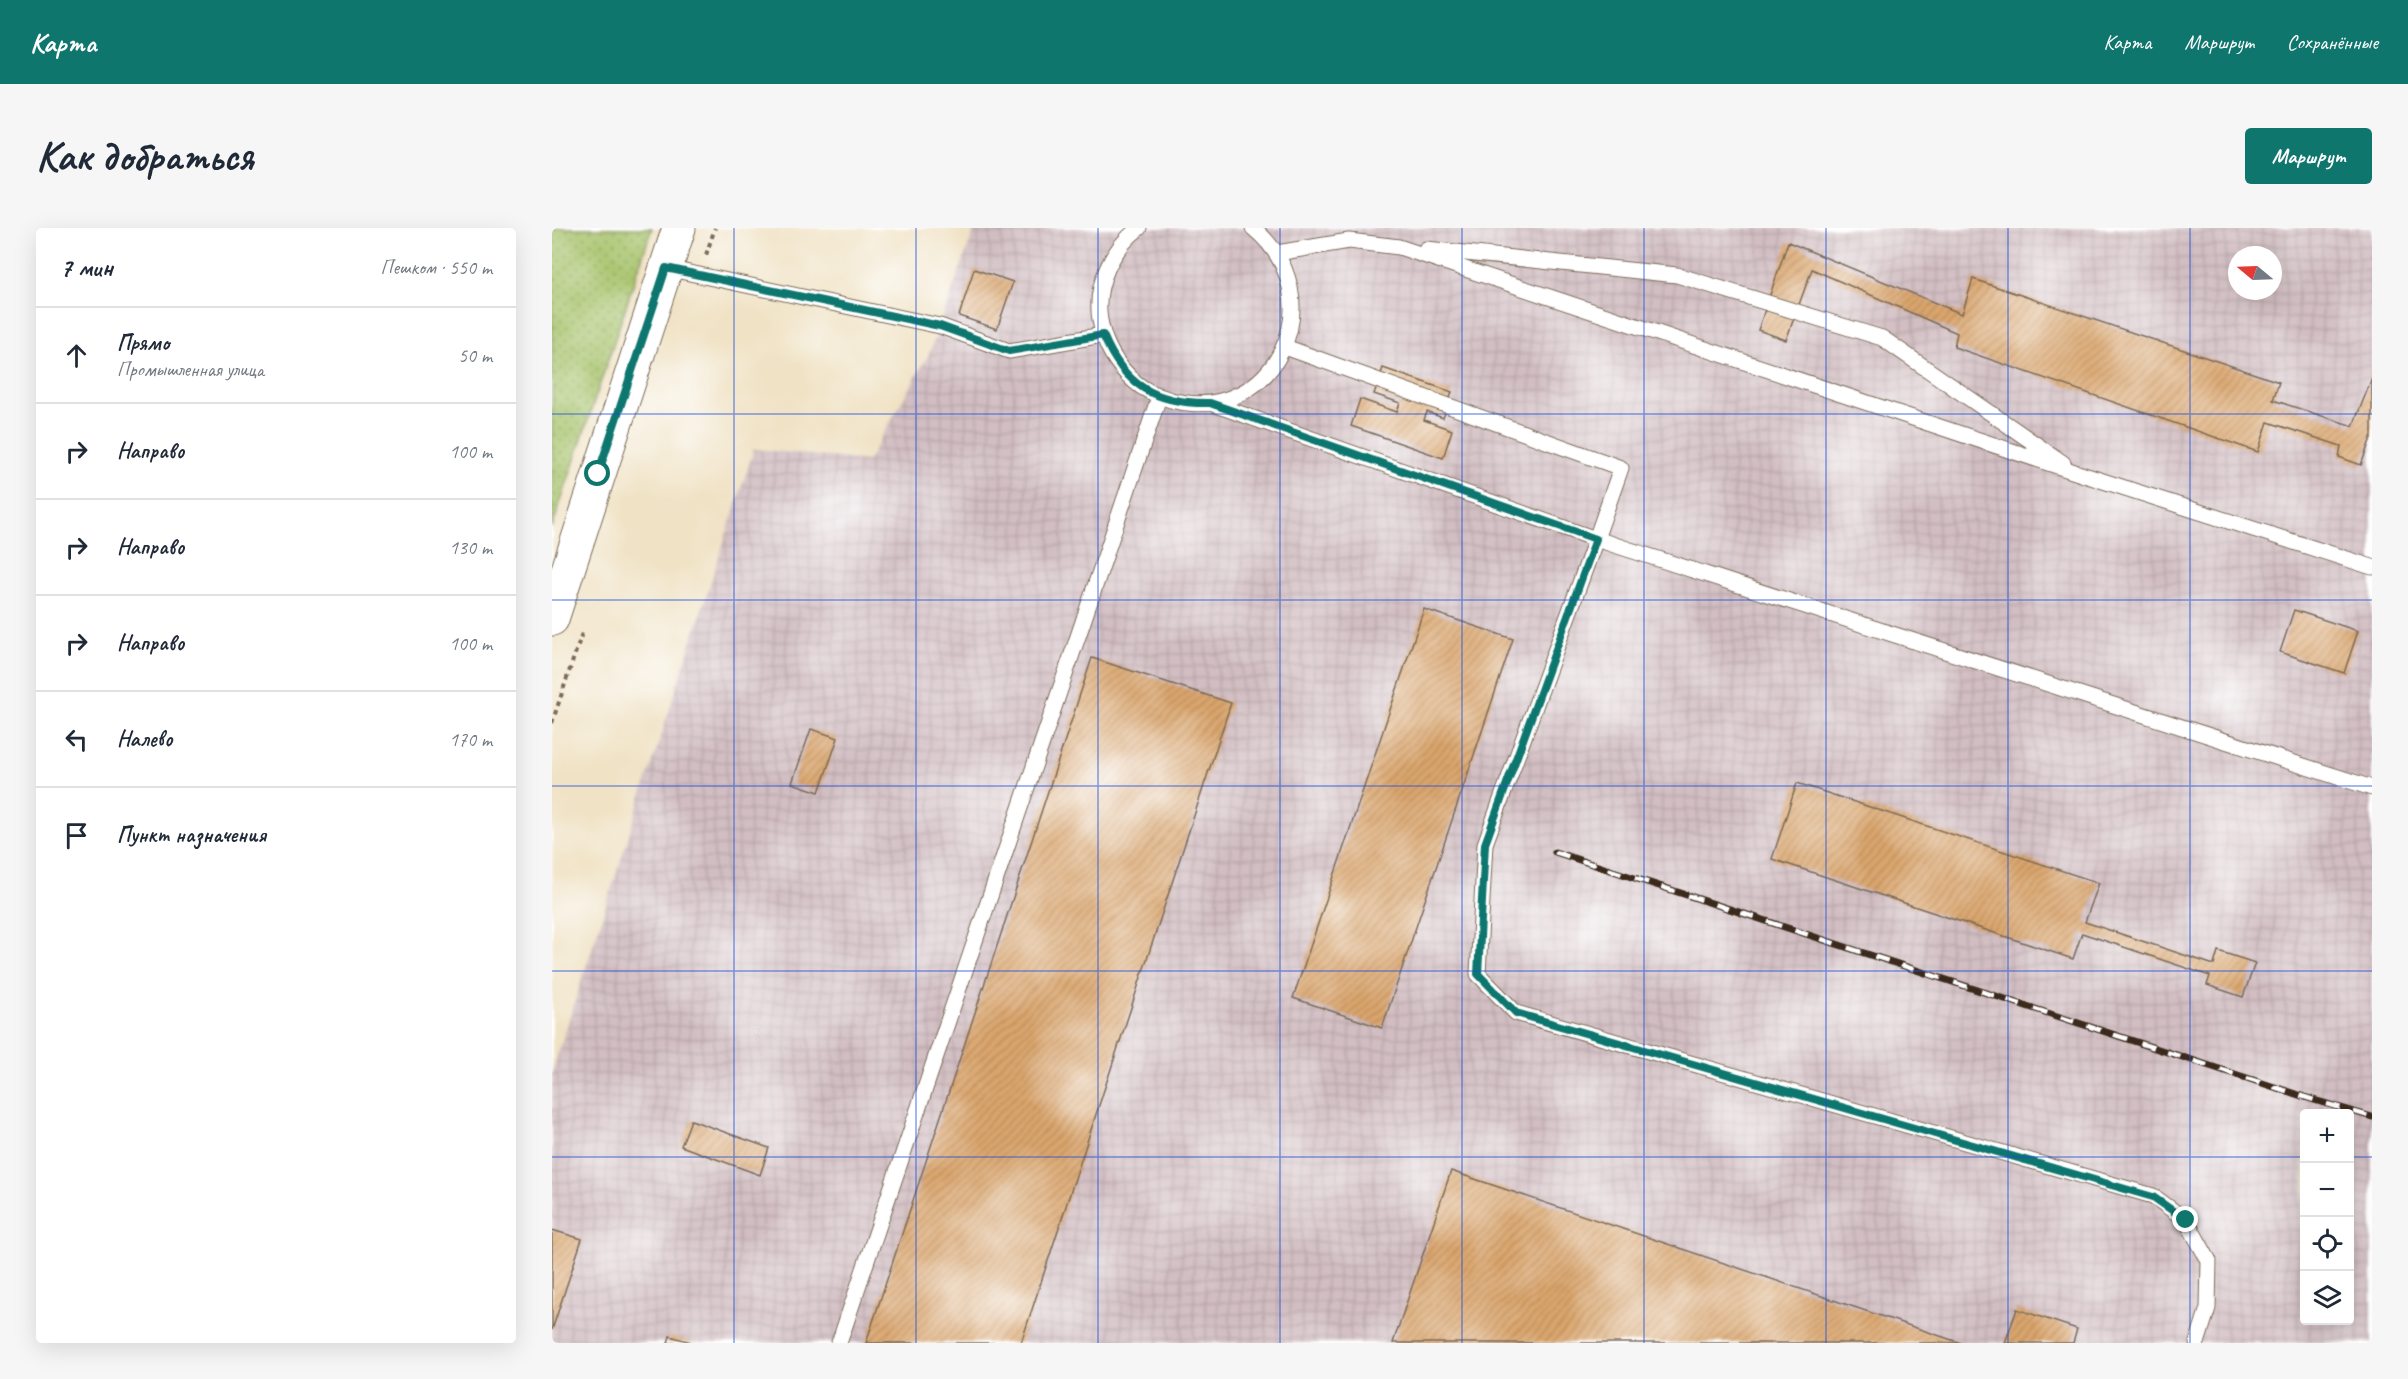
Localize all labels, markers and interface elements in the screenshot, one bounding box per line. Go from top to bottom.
text: Карта [30,25,97,60]
text: Карта [2103,29,2152,55]
text: Маршрут [2185,29,2254,55]
text: Сохранённые [2287,29,2378,55]
button: Маршрут [2245,128,2372,184]
text: Как добраться [36,130,253,183]
north arrow [2228,246,2282,300]
text: 7 мин [60,251,113,284]
text: Пешком · 550 m [380,255,492,280]
text: Прямо [117,329,169,357]
icon: ahead [60,339,93,372]
text: 50 m [458,343,492,368]
text: Промышленная улица [117,357,264,382]
icon: right [60,435,93,468]
text: Направо [117,437,184,465]
text: 100 m [449,439,492,464]
route start [584,460,610,486]
icon: right [60,531,93,564]
text: Направо [117,533,184,561]
text: 130 m [449,535,492,560]
icon: right [60,627,93,660]
text: Направо [117,629,184,657]
text: 100 m [449,631,492,656]
icon: left [60,723,93,756]
text: Налево [117,725,173,753]
text: 170 m [449,727,492,752]
icon: arrive [60,819,93,852]
text: Пункт назначения [117,821,266,849]
map controls [2300,1109,2354,1325]
button: + [2300,1109,2354,1163]
button: − [2300,1163,2354,1217]
route end [2172,1206,2198,1232]
button: locate [2300,1217,2354,1271]
button: layers [2300,1271,2354,1325]

